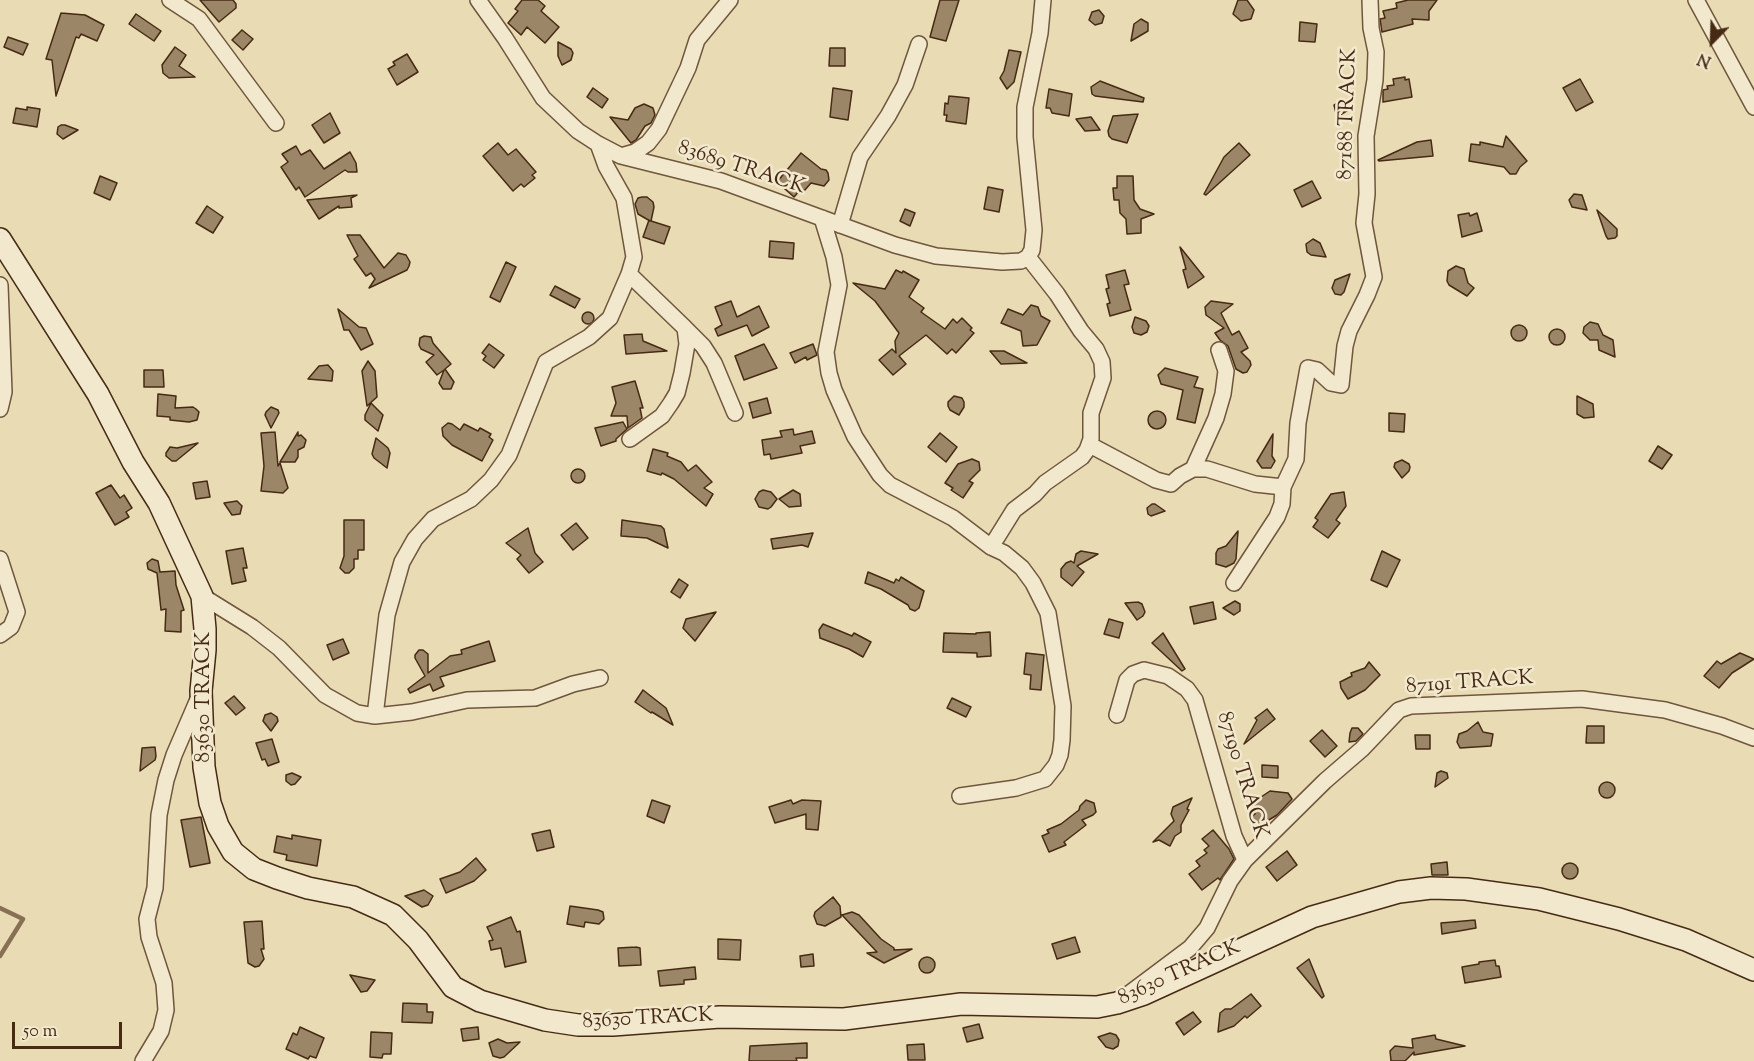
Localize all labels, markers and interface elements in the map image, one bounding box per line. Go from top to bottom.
north arrow [1682,12,1742,72]
text: N [1694,46,1715,72]
street label: 87188 TRACK [1334,48,1364,180]
street label: 83689 TRACK [674,137,808,201]
street label: 83630 TRACK [192,631,218,763]
street label: 87191 TRACK [1405,667,1535,701]
street label: 87190 TRACK [1210,709,1272,843]
street label: 83630 TRACK [1115,936,1245,1012]
street label: 83630 TRACK [582,1004,714,1036]
scale bar [15,1010,124,1048]
text: 50 m [23,1019,57,1045]

